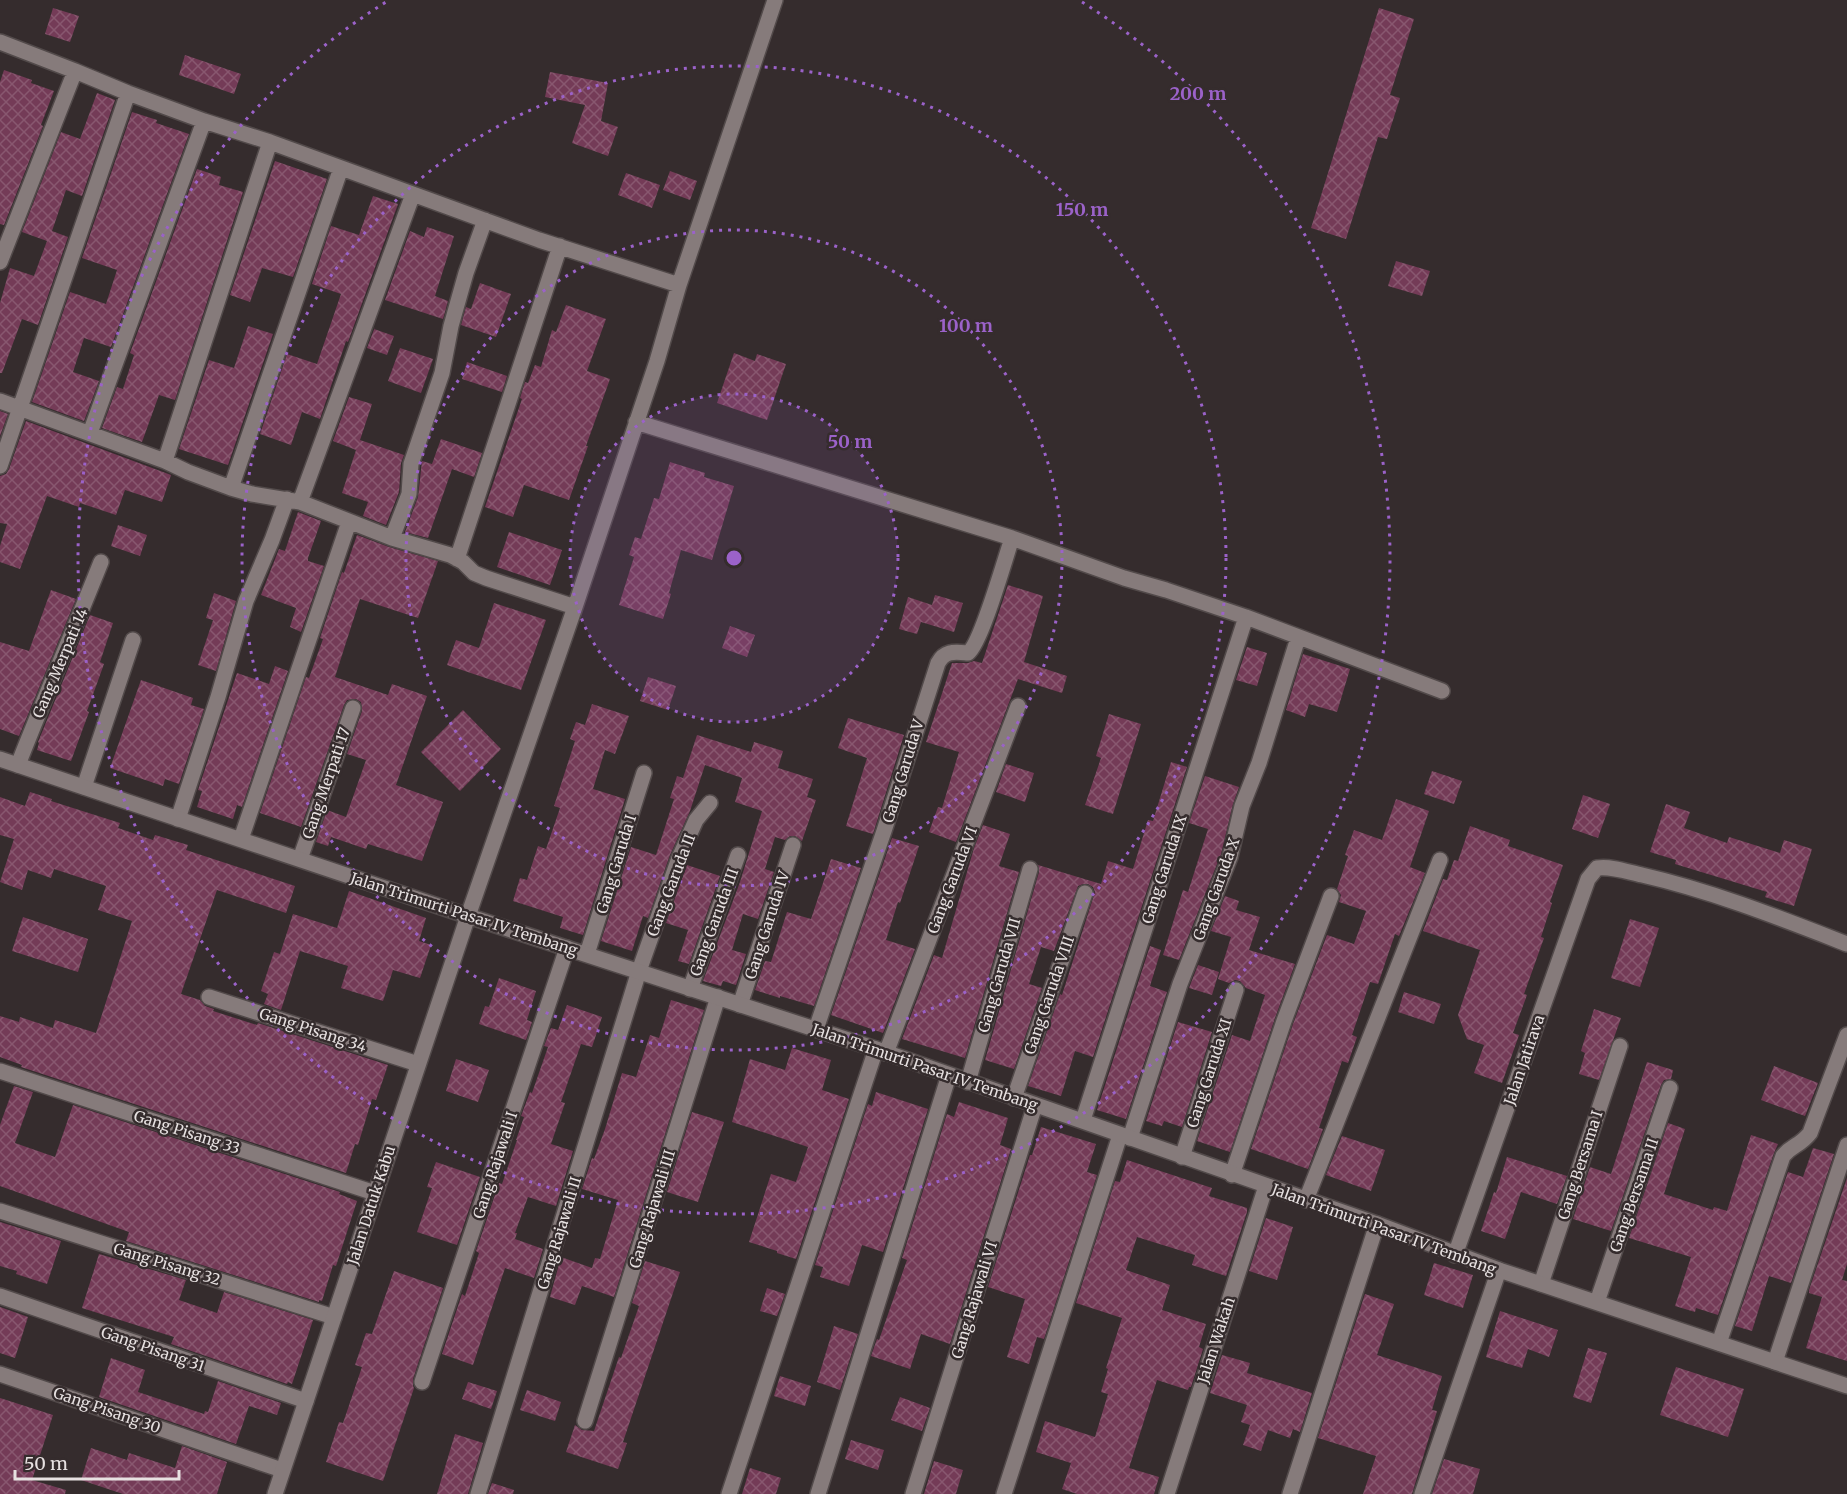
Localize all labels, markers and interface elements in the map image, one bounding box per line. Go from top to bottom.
text: 200 m [1170,82,1226,105]
text: 150 m [1056,198,1108,221]
text: 100 m [939,314,993,337]
text: 50 m [828,430,872,453]
centre of rings [724,548,744,568]
street label: Gang Merpati 14 [28,605,92,721]
street label: Gang Garuda V [878,716,928,825]
street label: Gang Merpati 17 [298,724,354,841]
street label: Gang Garuda I [592,812,640,916]
street label: Gang Garuda IX [1137,812,1191,926]
street label: Gang Garuda VI [923,824,981,936]
street label: Gang Garuda II [643,831,699,939]
street label: Gang Garuda X [1189,835,1243,943]
street label: Gang Garuda III [686,865,742,979]
street label: Gang Garuda IV [741,867,794,982]
street label: Jalan Trimurti Pasar IV Tembang [347,868,580,960]
street label: Gang Garuda VII [974,915,1024,1035]
street label: Gang Garuda VIII [1020,933,1078,1057]
street label: Gang Pisang 34 [257,1004,369,1056]
street label: Jalan Jatirava [1499,1012,1548,1109]
street label: Gang Garuda XI [1182,1016,1236,1130]
street label: Jalan Trimurti Pasar IV Tembang [809,1019,1041,1115]
street label: Gang Pisang 33 [132,1106,242,1158]
street label: Gang Bersama I [1553,1108,1607,1222]
street label: Gang Rajawali I [469,1109,521,1221]
street label: Gang Bersama II [1606,1135,1662,1255]
street label: Jalan Datuk Kabu [342,1143,399,1268]
street label: Gang Rajawali III [625,1148,679,1270]
street label: Gang Rajawali II [533,1174,585,1292]
street label: Jalan Trimurti Pasar IV Tembang [1268,1179,1499,1279]
street label: Gang Pisang 32 [111,1239,223,1289]
street label: Gang Rajawali VI [947,1239,1001,1361]
street label: Jalan Wakah [1193,1295,1239,1386]
street label: Gang Pisang 31 [99,1322,208,1376]
street label: Gang Pisang 30 [51,1383,163,1437]
scale bar [15,1443,178,1481]
text: 50 m [24,1452,68,1475]

